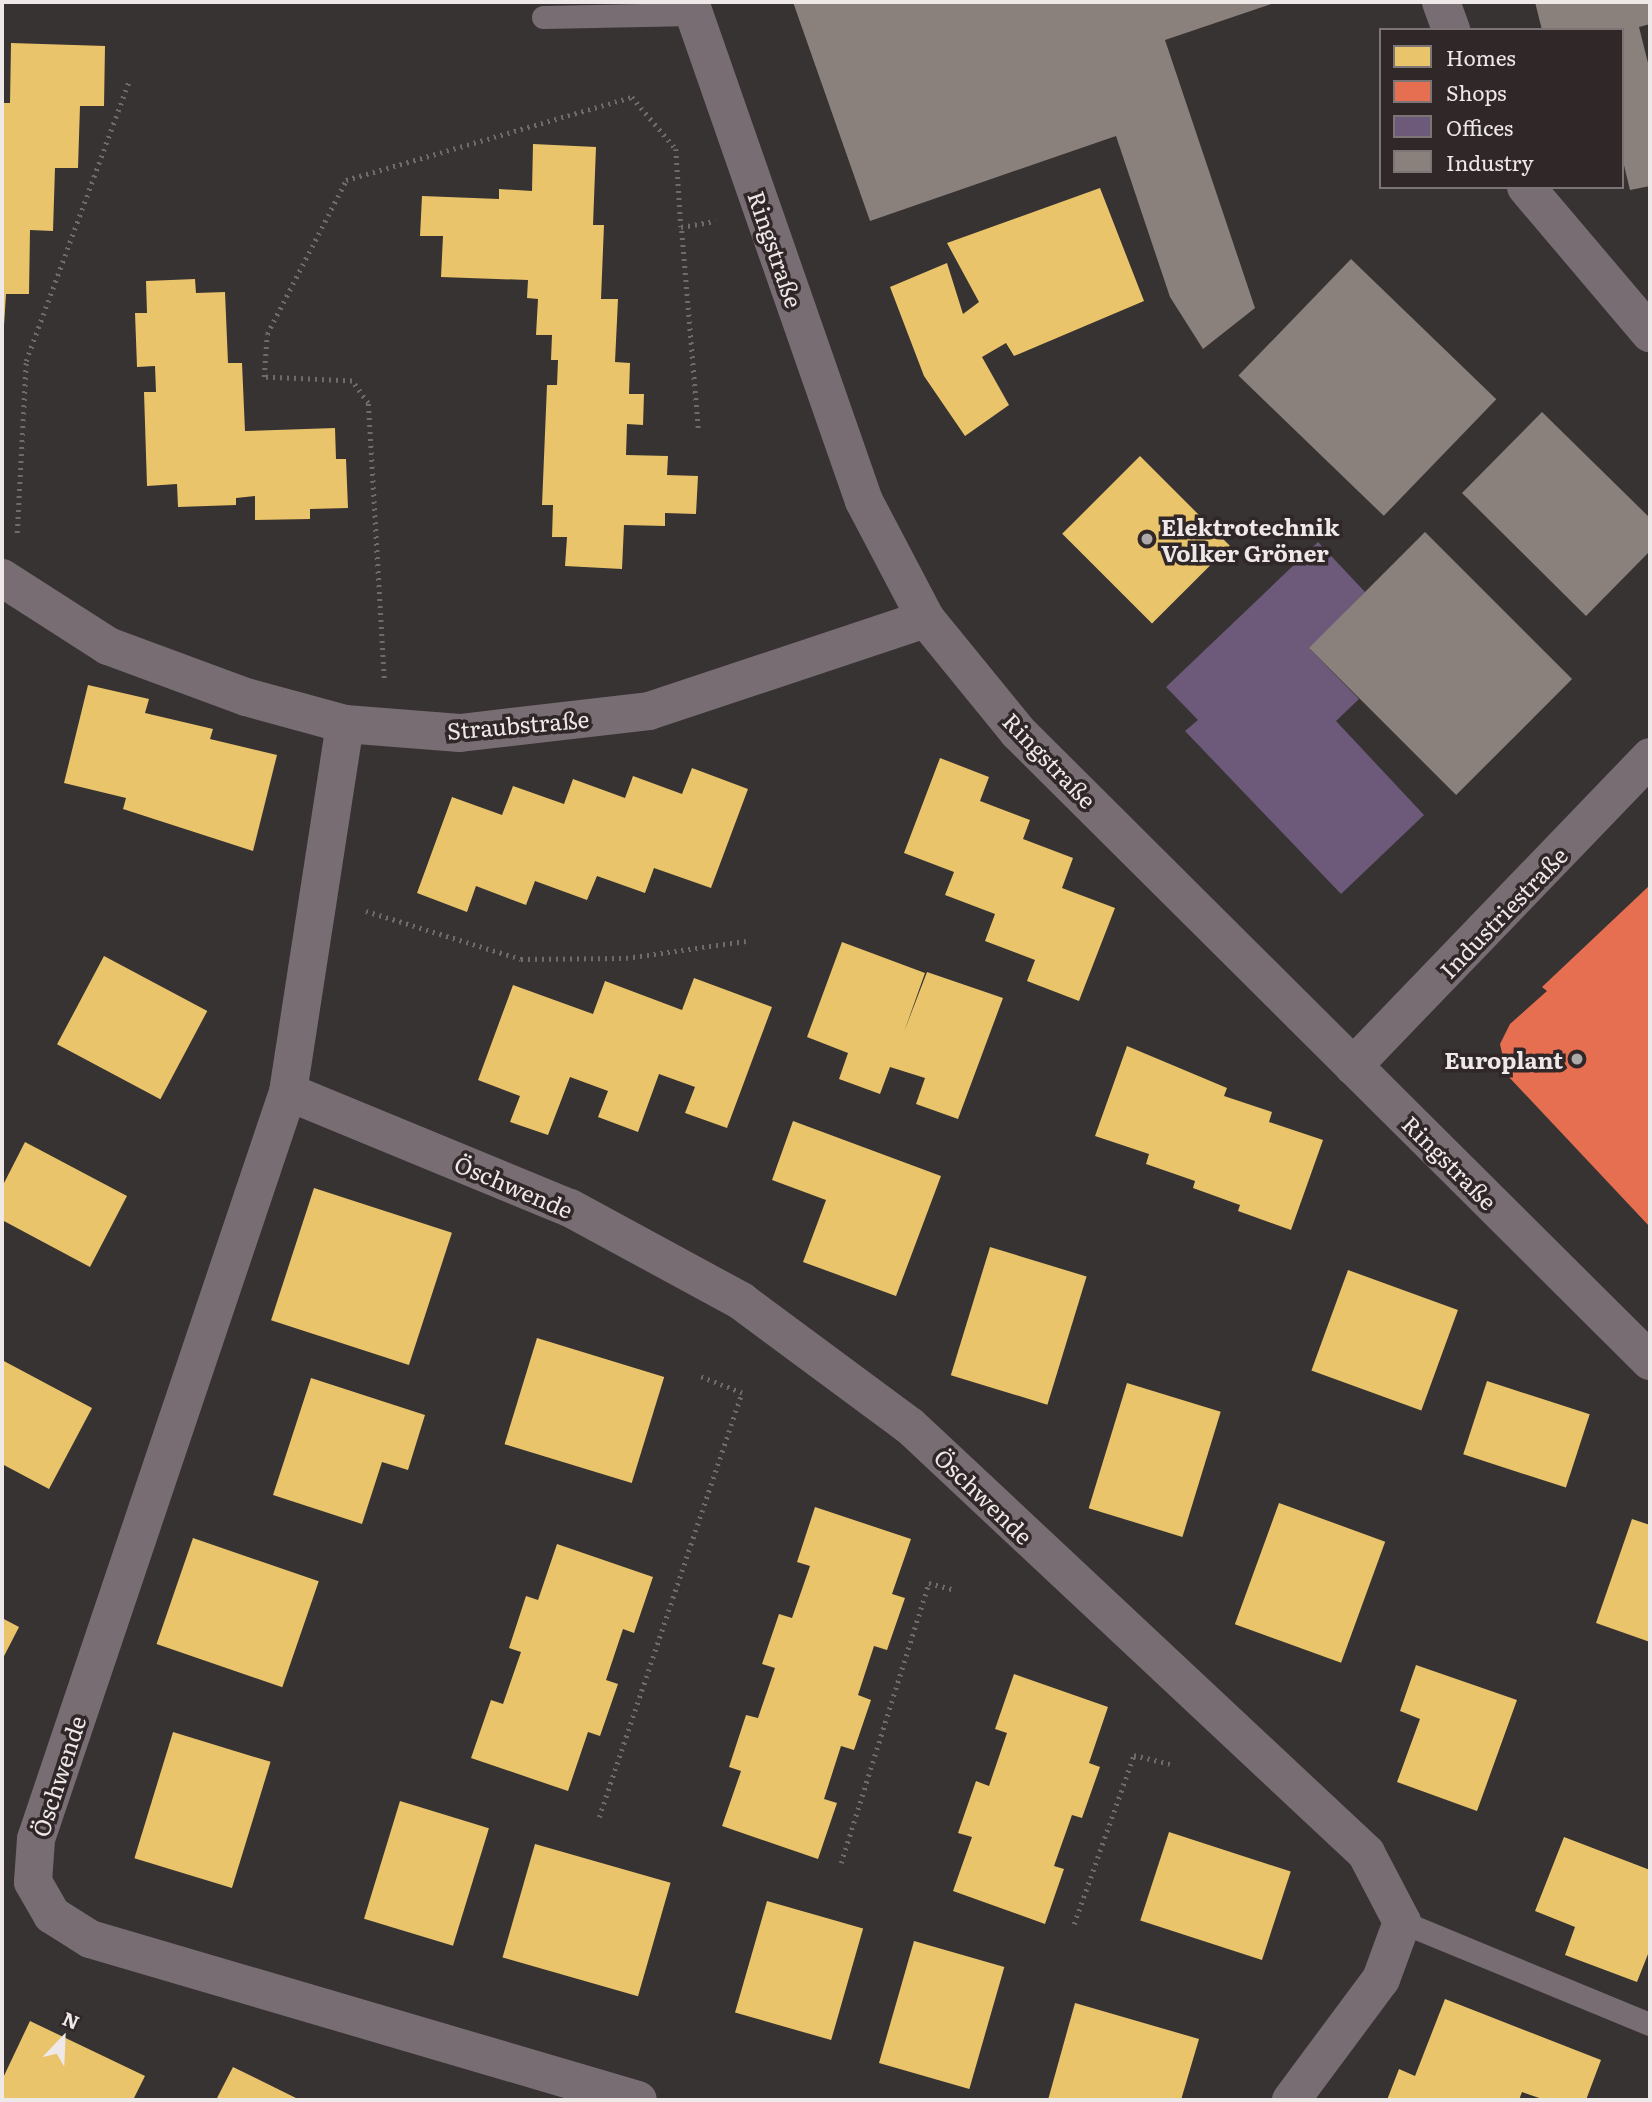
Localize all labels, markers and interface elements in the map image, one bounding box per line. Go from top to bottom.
legend [1379,28,1624,189]
text: Homes [1446,41,1516,72]
text: Shops [1446,76,1507,107]
text: Offices [1446,111,1513,142]
text: Industry [1446,146,1534,177]
street label: Ringstraße [743,187,809,311]
place label: Elektrotechnik Volker Gröner [1161,512,1339,566]
marker: Elektrotechnik Volker Gröner [1139,531,1155,547]
street label: Straubstraße [446,704,590,744]
street label: Ringstraße [998,707,1102,813]
street label: Industriestraße [1433,841,1573,983]
place label: Europlant [1444,1045,1563,1073]
marker: Europlant [1569,1051,1585,1067]
street label: Ringstraße [1397,1109,1503,1215]
street label: Öschwende [451,1149,577,1223]
street label: Öschwende [929,1442,1039,1550]
street label: Öschwende [25,1712,91,1840]
north arrow [28,2004,98,2074]
text: N [58,2004,84,2036]

